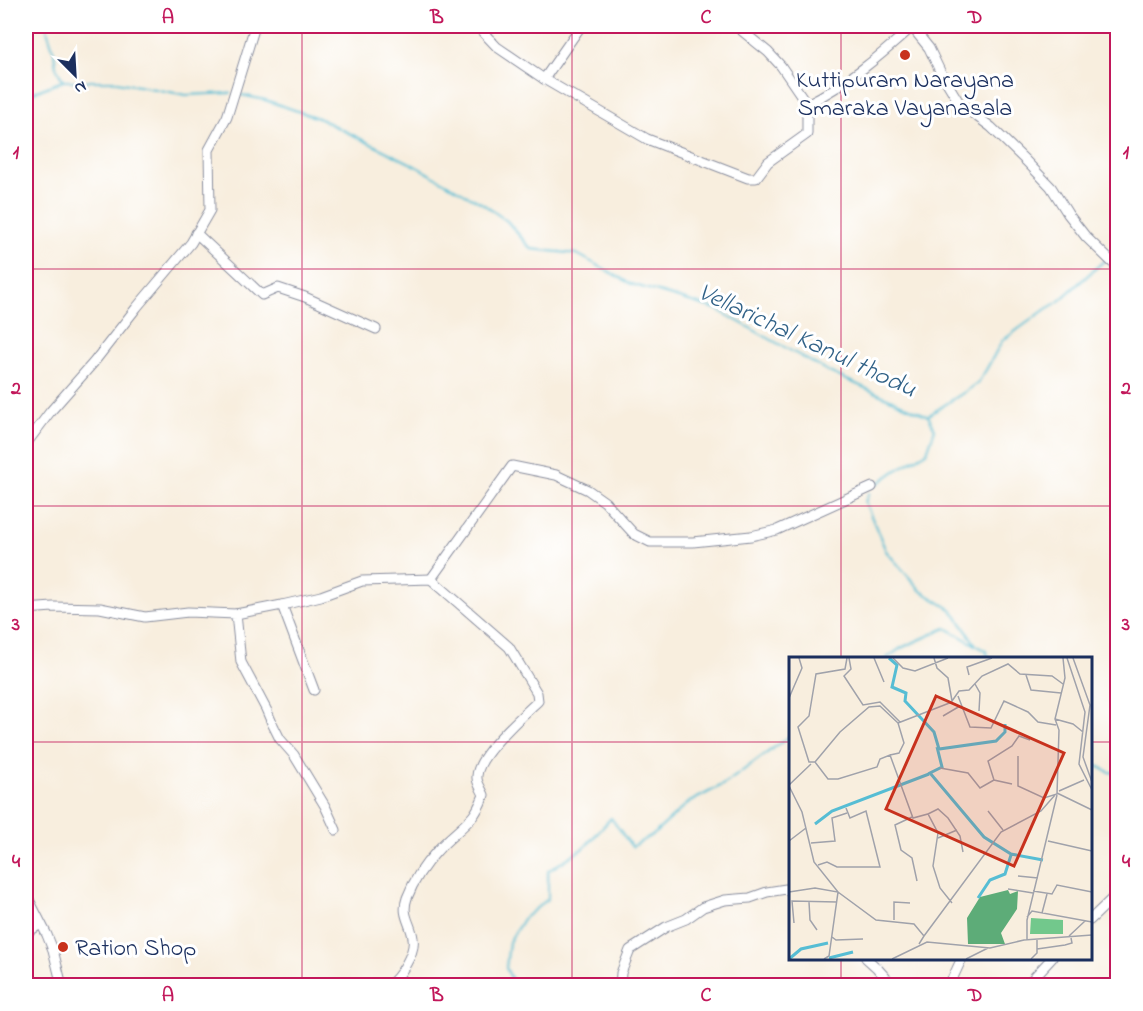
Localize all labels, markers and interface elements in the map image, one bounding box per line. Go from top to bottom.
text: A [162,4,174,33]
text: B [429,4,444,33]
text: C [701,4,712,33]
text: D [967,4,982,33]
north arrow [45,45,105,105]
marker: Kuttipuram Narayana Smaraka Vayanasala [898,48,912,62]
place label: Kuttipuram Narayana Smaraka Vayanasala [796,64,1014,128]
text: N [70,74,90,100]
text: 1 [13,139,20,168]
text: 1 [1123,139,1130,168]
water label: Vellarichal Kanul thodu [691,274,922,409]
text: 2 [10,375,21,404]
text: 2 [1120,375,1131,404]
text: 3 [11,611,20,640]
text: 3 [1121,611,1130,640]
inset map [789,657,1092,960]
text: 4 [12,848,21,877]
text: 4 [1122,848,1131,877]
place label: Ration Shop [75,932,196,967]
marker: Ration Shop [56,940,70,954]
text: A [162,982,174,1011]
text: B [429,982,444,1011]
text: C [701,982,712,1011]
text: D [967,982,982,1011]

